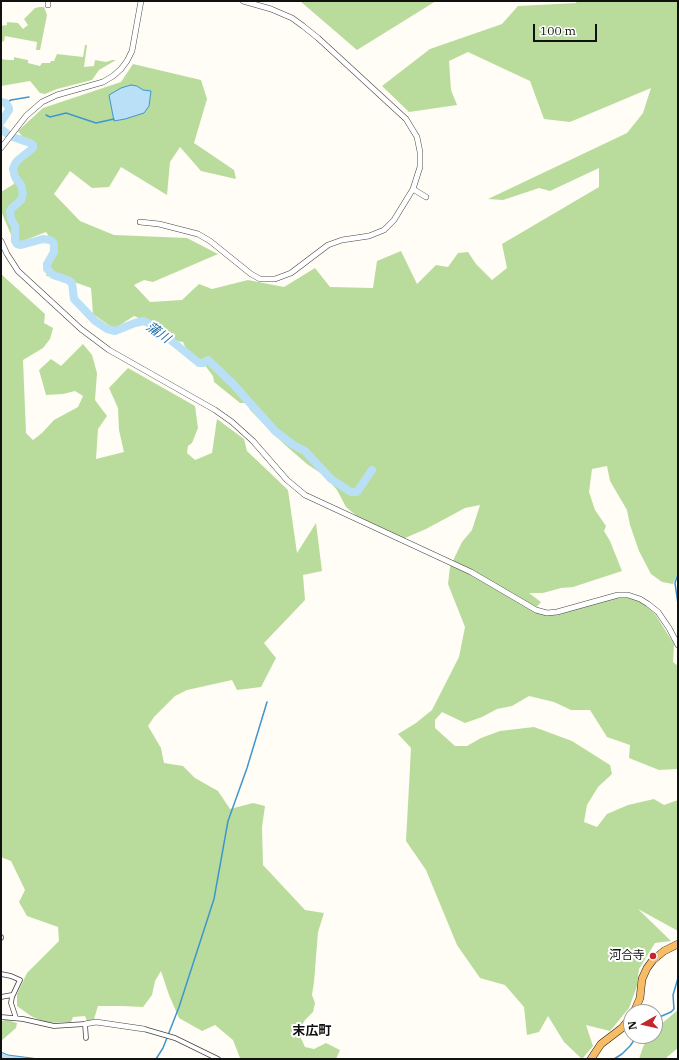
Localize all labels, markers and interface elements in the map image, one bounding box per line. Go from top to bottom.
scale bar [535,16,599,42]
text: 100 m [540,23,576,38]
water label: 蒲川 [143,319,173,347]
place label: 河合寺 [609,949,645,963]
marker: 河合寺 [648,951,658,961]
north arrow [623,1004,663,1044]
text: N [625,1020,640,1031]
district label: 末広町 [293,1023,331,1039]

